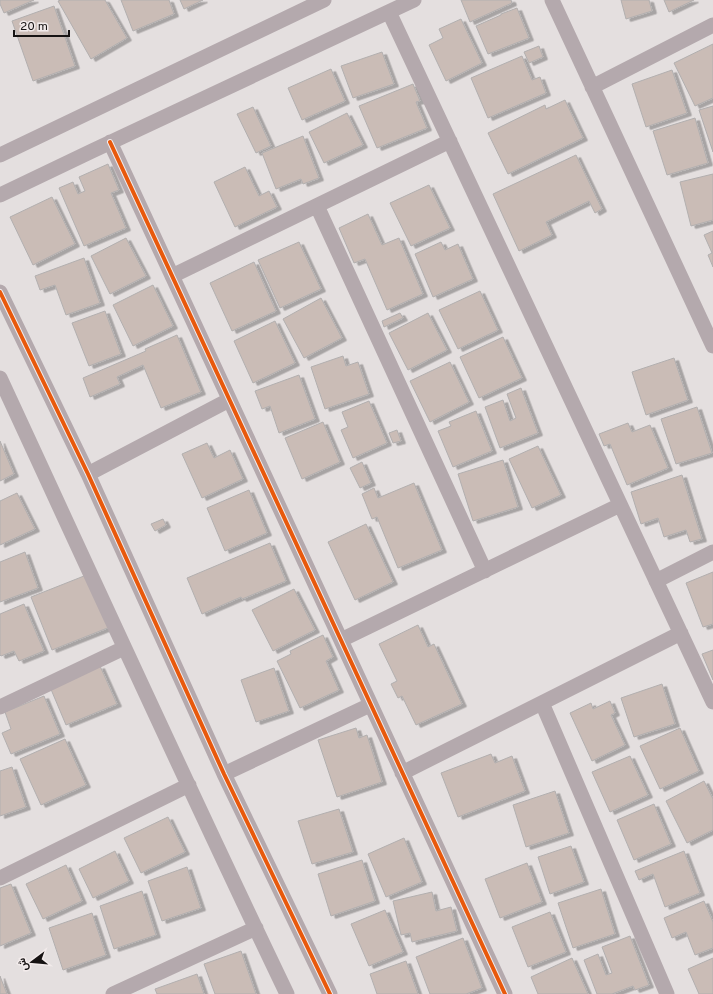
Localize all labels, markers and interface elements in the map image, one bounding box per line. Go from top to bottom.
scale bar [14,12,69,38]
text: 20 m [20,19,48,35]
north arrow [12,942,52,982]
text: ش [15,956,32,973]

